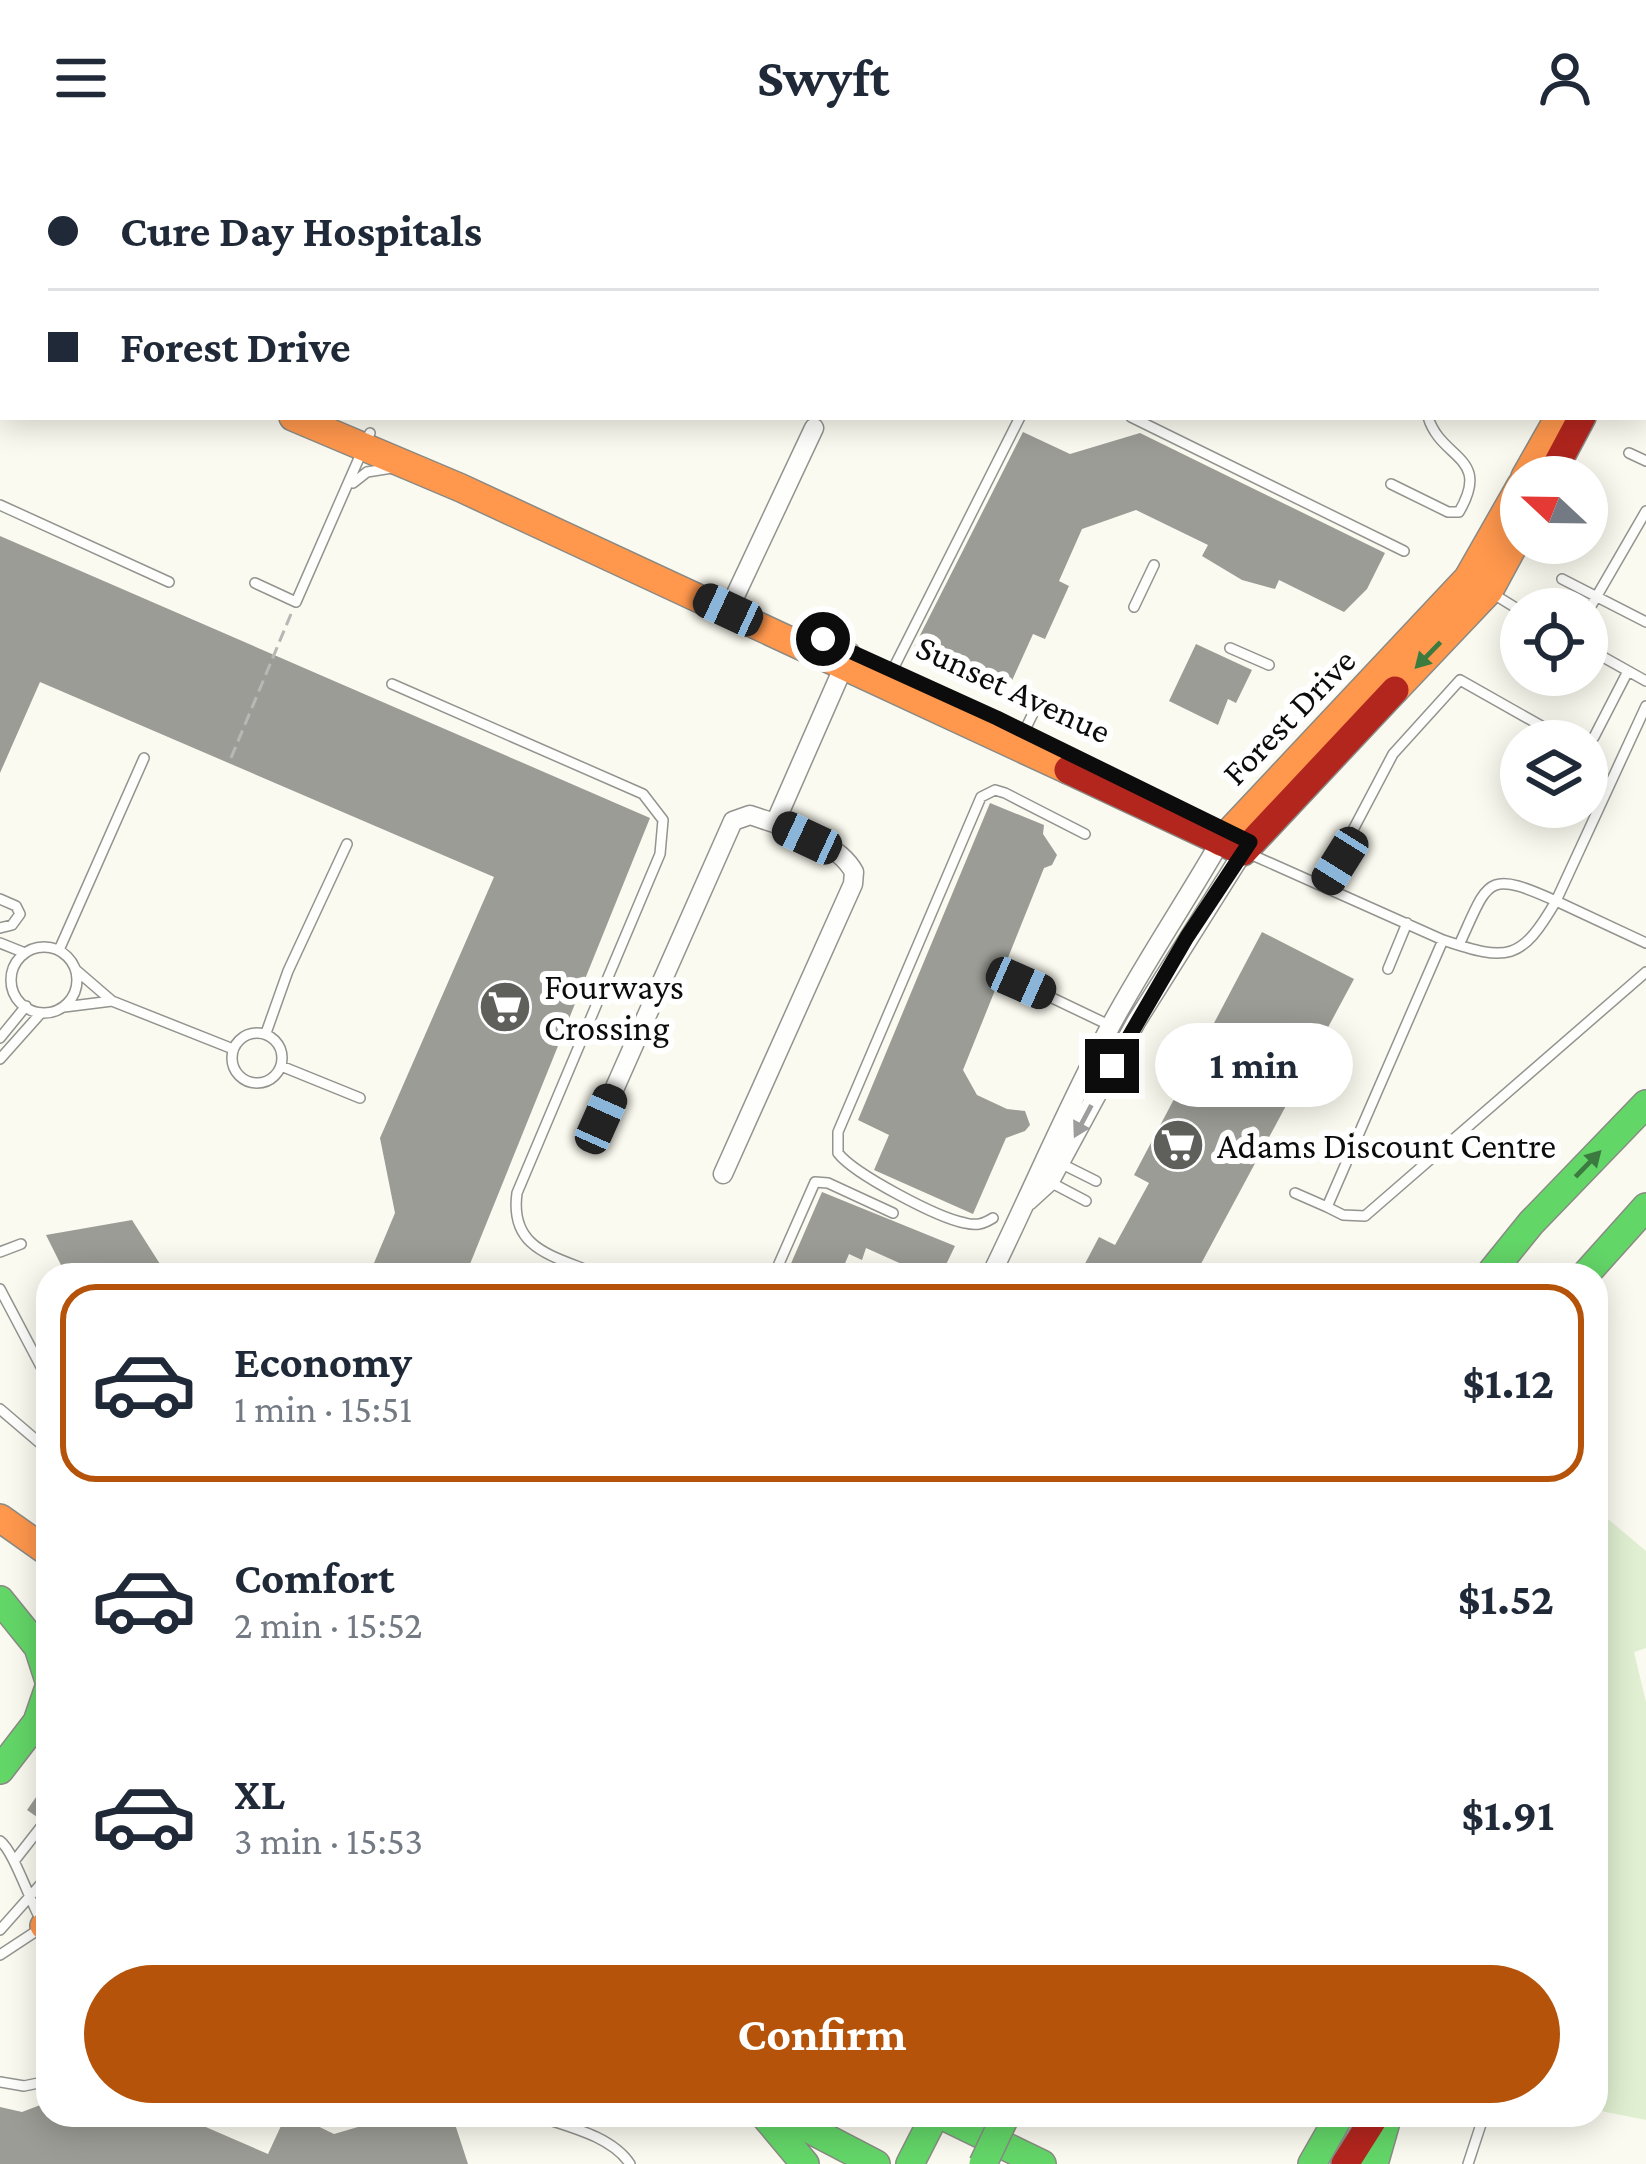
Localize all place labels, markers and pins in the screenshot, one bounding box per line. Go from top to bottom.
place label: Fourways Crossing [544,967,684,1048]
supermarket icon: Fourways Crossing [477,979,533,1035]
supermarket icon: Adams Discount Centre [1150,1117,1206,1173]
place label: Adams Discount Centre [1217,1126,1556,1166]

